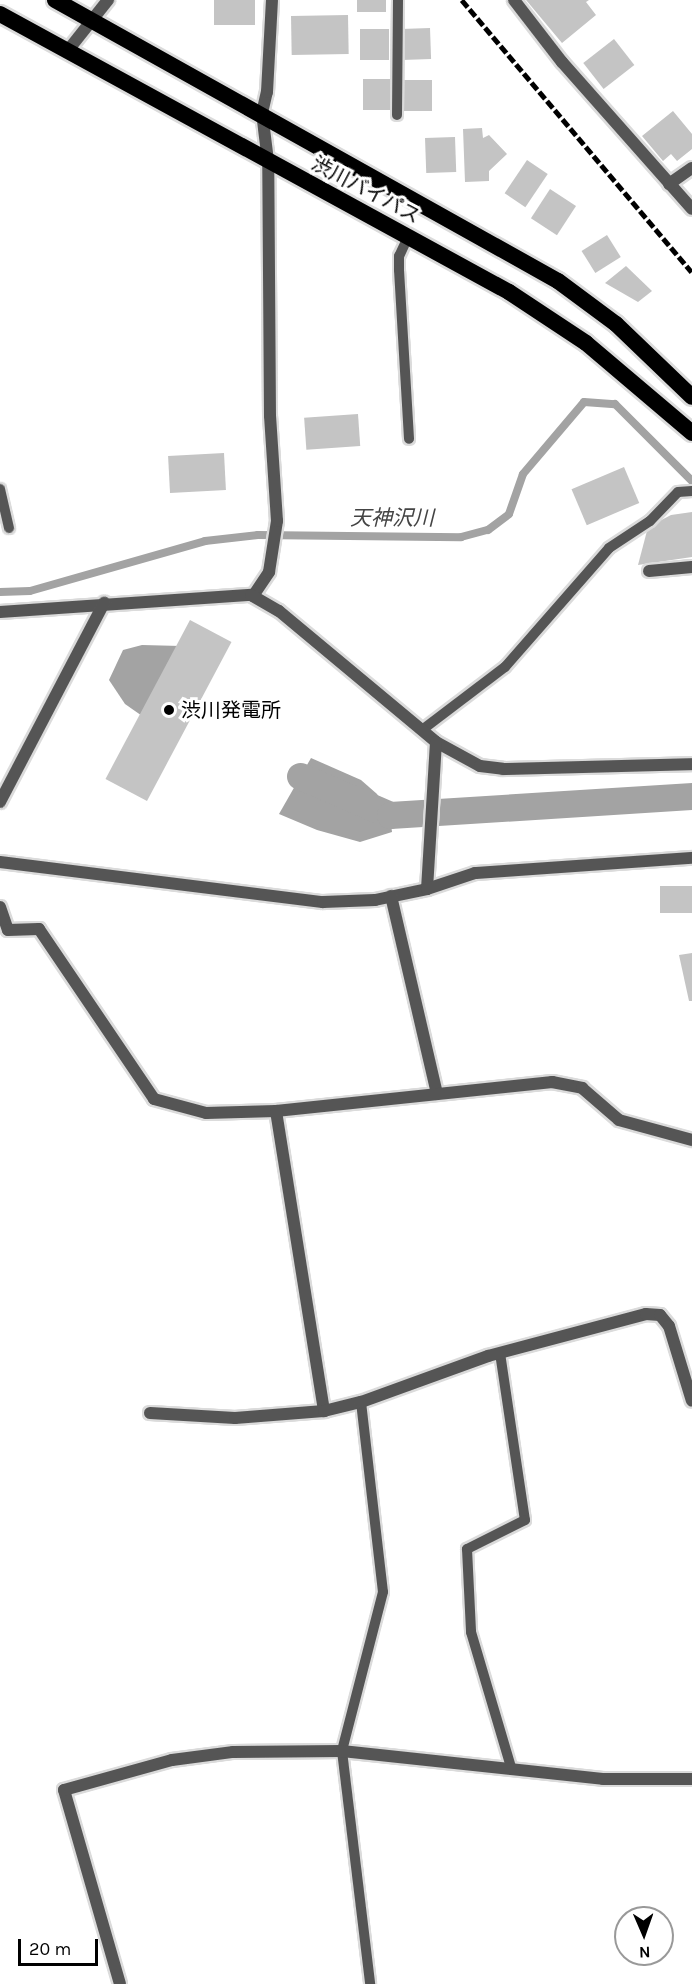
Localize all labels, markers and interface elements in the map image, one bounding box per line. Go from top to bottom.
street label: 渋川バイパス [307,151,425,229]
water label: 天神沢川 [350,505,434,531]
place label: 渋川発電所 [181,698,281,722]
marker: 渋川発電所 [162,703,176,717]
north arrow [614,1906,674,1966]
scale bar [21,1927,100,1965]
text: 20 m [29,1938,71,1960]
text: N [639,1943,651,1962]

